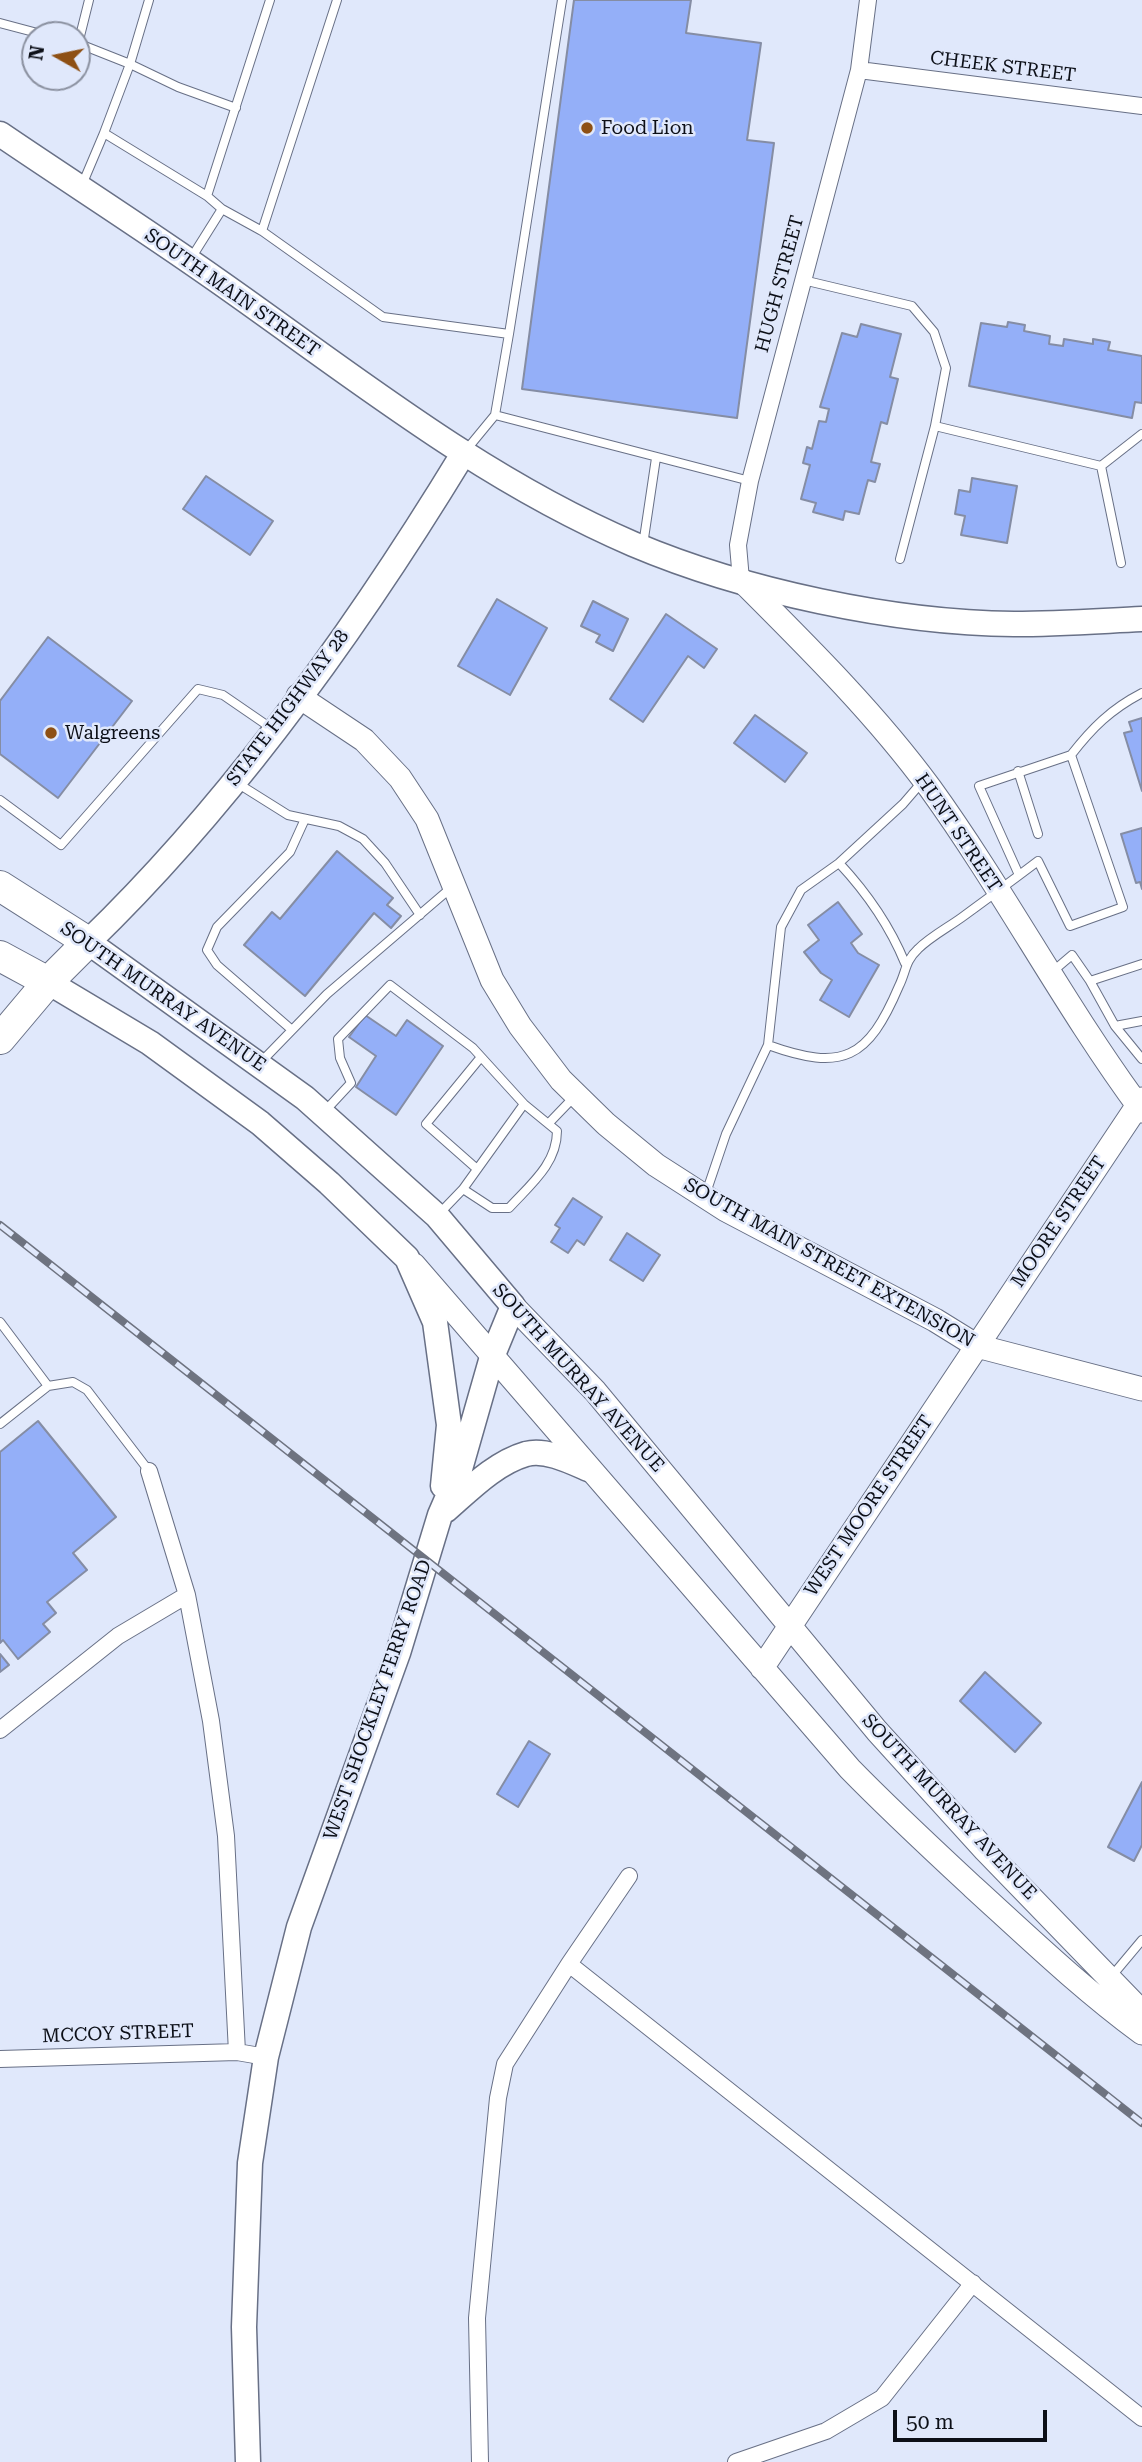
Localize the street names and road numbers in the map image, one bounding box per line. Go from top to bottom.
street label: CHEEK STREET [929,47,1077,87]
street label: HUGH STREET [751,213,809,355]
street label: SOUTH MAIN STREET [140,224,324,362]
street label: STATE HIGHWAY 28 [222,626,354,790]
street label: HUNT STREET [910,769,1006,897]
street label: SOUTH MURRAY AVENUE [56,917,270,1077]
street label: MOORE STREET [1007,1152,1111,1292]
street label: SOUTH MAIN STREET EXTENSION [680,1173,978,1353]
street label: SOUTH MURRAY AVENUE [487,1279,669,1477]
street label: WEST MOORE STREET [800,1411,938,1601]
street label: WEST SHOCKLEY FERRY ROAD [319,1557,437,1843]
street label: SOUTH MURRAY AVENUE [857,1709,1041,1905]
street label: MCCOY STREET [42,2020,194,2048]

